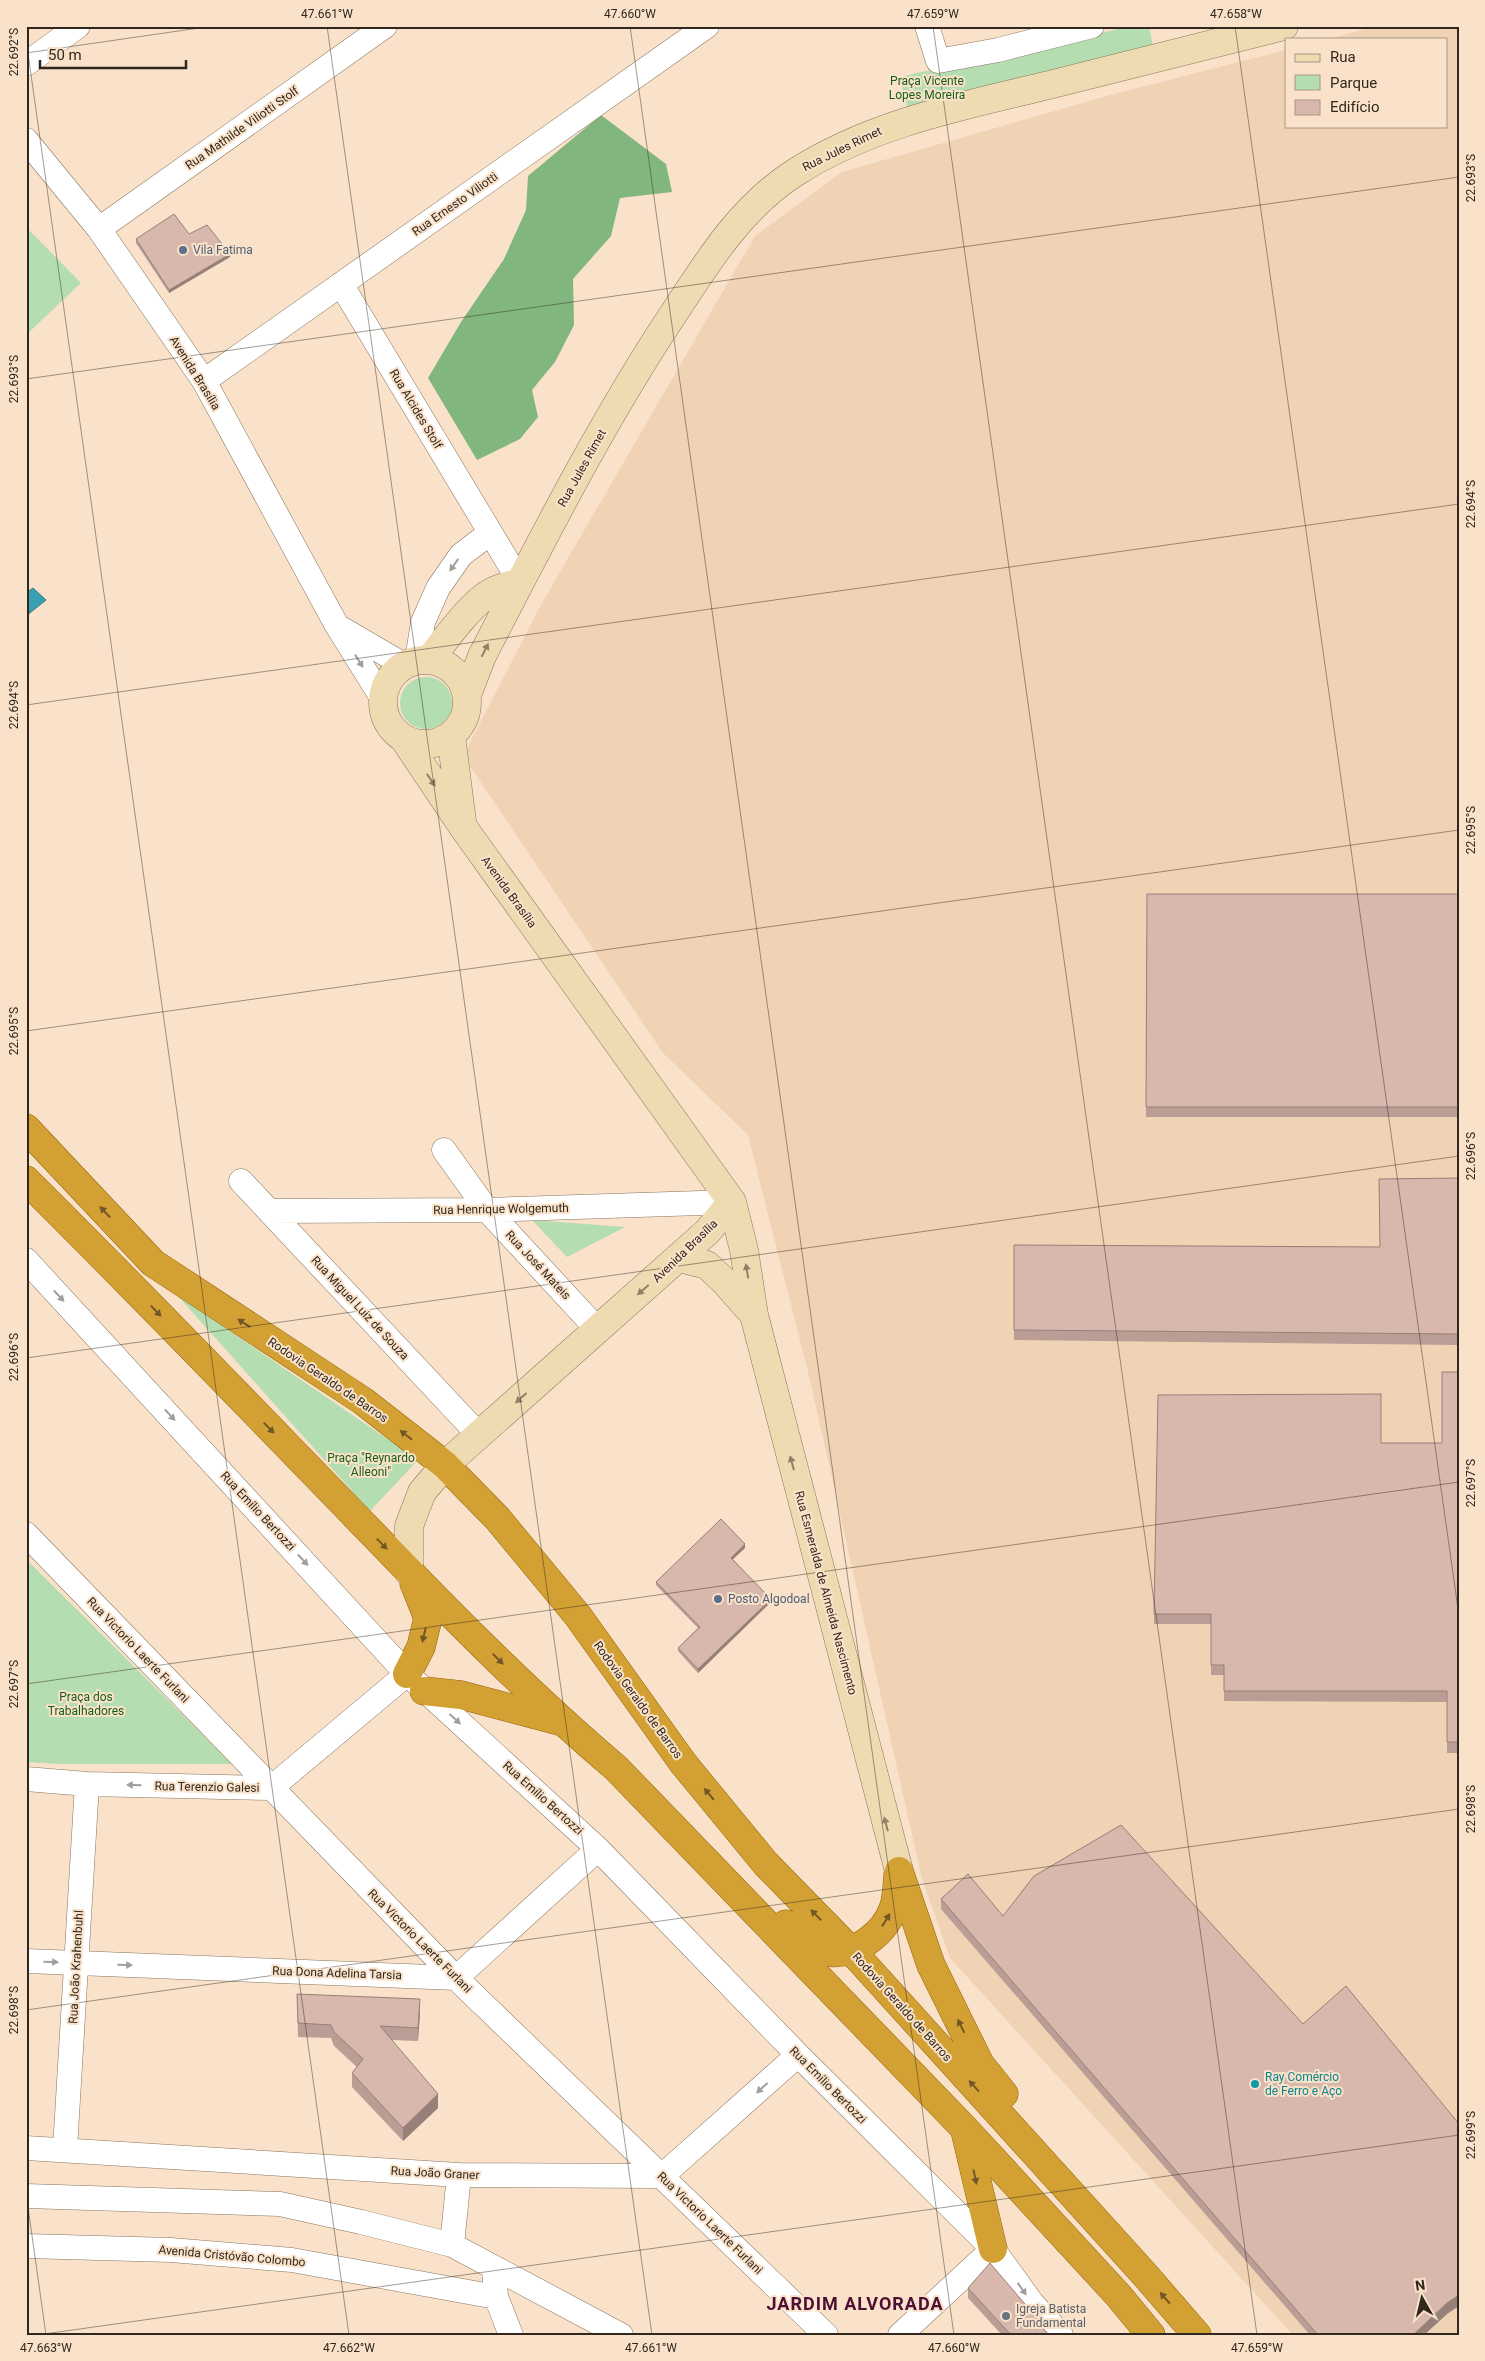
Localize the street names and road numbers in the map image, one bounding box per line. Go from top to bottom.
street label: Rua Mathilde Viliotti Stolf [183,83,302,172]
street label: Rua Jules Rimet [800,124,884,174]
street label: Rua Ernesto Viliotti [410,169,501,239]
street label: Avenida Brasília [167,333,223,413]
street label: Rua Alcides Stolf [387,367,446,452]
street label: Rua Jules Rimet [555,427,609,509]
street label: Avenida Brasília [478,854,540,930]
street label: Rua Henrique Wolgemuth [433,1201,569,1217]
street label: Avenida Brasília [650,1217,720,1285]
street label: Rua José Mateis [503,1228,573,1302]
street label: Rua Miguel Luiz de Souza [308,1253,412,1363]
street label: Rodovia Geraldo de Barros [265,1335,391,1425]
street label: Rua Emílio Bertozzi [218,1469,298,1554]
street label: Rua Esmeralda de Almeida Nascimento [792,1490,860,1697]
street label: Rua Victorio Laerte Furlani [84,1594,192,1706]
street label: Rodovia Geraldo de Barros [591,1639,685,1761]
street label: Rua Emílio Bertozzi [500,1758,586,1838]
street label: Rua Terenzio Galesi [154,1779,260,1795]
street label: Rua Victorio Laerte Furlani [365,1886,475,1996]
street label: Rua João Krahenbuhl [66,1910,86,2024]
street label: Rodovia Geraldo de Barros [849,1950,955,2064]
street label: Rua Dona Adelina Tarsia [272,1964,402,1982]
street label: Rua Emílio Bertozzi [787,2044,869,2126]
street label: Rua João Graner [390,2164,480,2182]
street label: Rua Victorio Laerte Furlani [654,2169,766,2277]
street label: Avenida Cristóvão Colombo [158,2243,306,2269]

